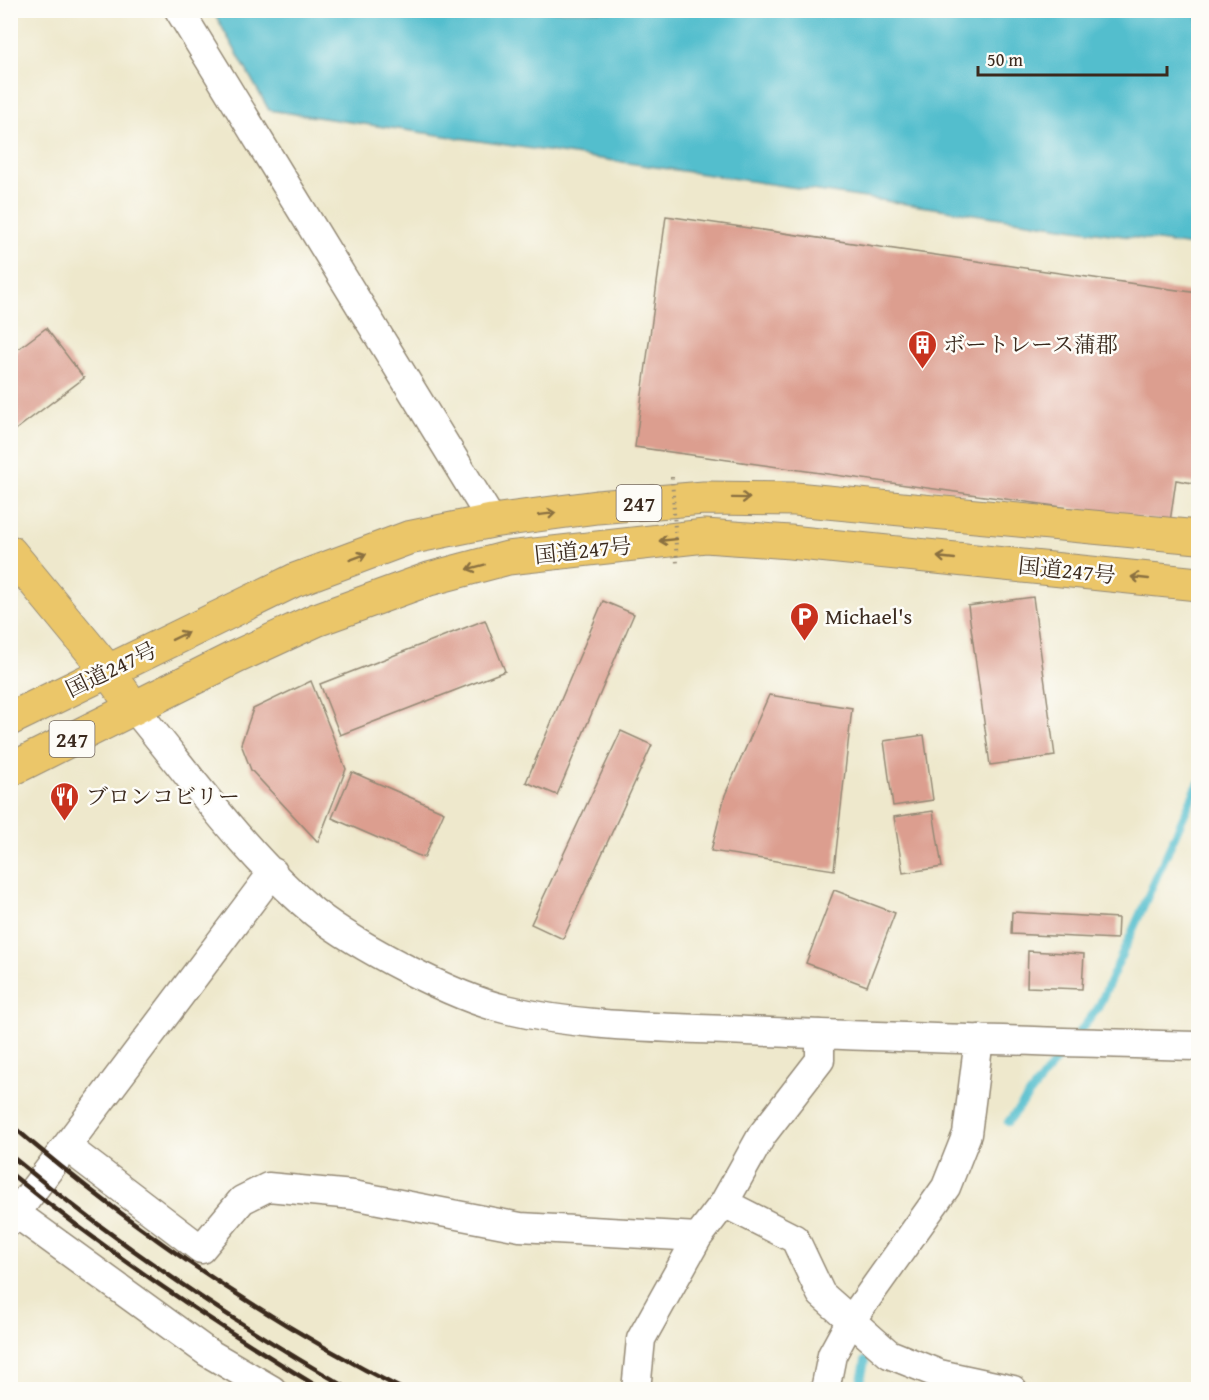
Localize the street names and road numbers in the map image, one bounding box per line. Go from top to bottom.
road number: 247 [616,485,662,521]
street label: 国道247号 [533,529,633,571]
street label: 国道247号 [1017,549,1117,591]
street label: 国道247号 [60,633,162,705]
road number: 247 [50,721,94,757]

